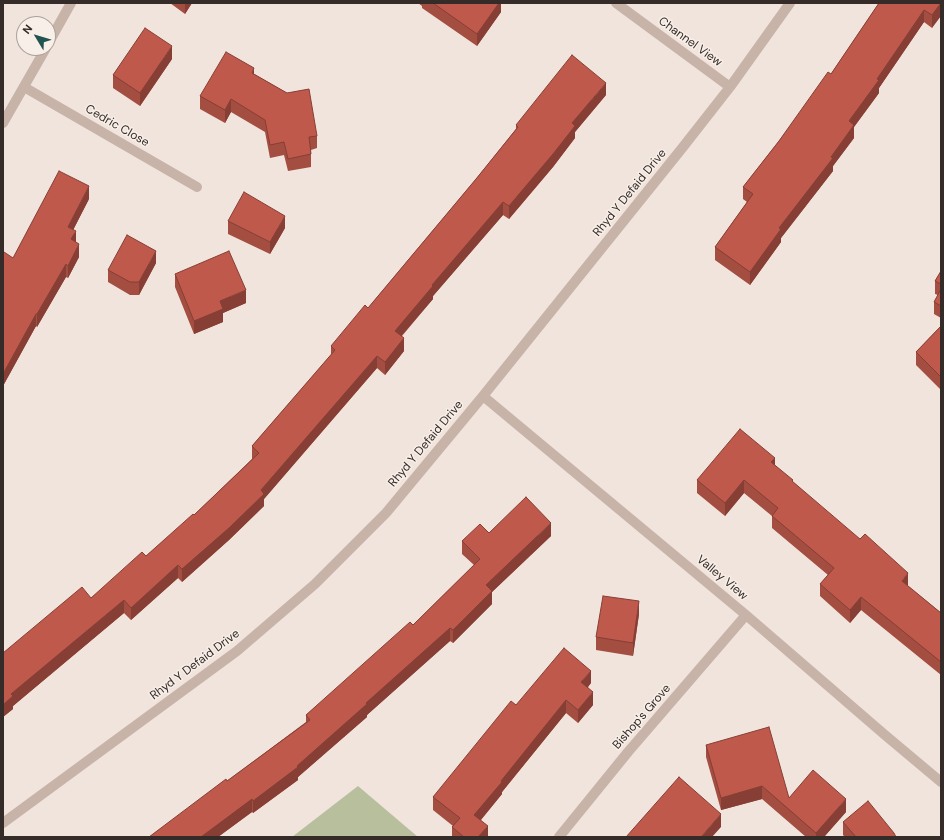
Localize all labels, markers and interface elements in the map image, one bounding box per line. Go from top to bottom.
street label: Channel View [655,14,725,70]
north arrow [16,16,56,56]
text: N [19,22,35,37]
street label: Cedric Close [82,102,152,150]
street label: Rhyd Y Defaid Drive [590,146,670,240]
street label: Rhyd Y Defaid Drive [386,398,466,490]
street label: Valley View [694,552,750,604]
street label: Rhyd Y Defaid Drive [147,627,243,703]
street label: Bishop's Grove [610,682,674,752]

